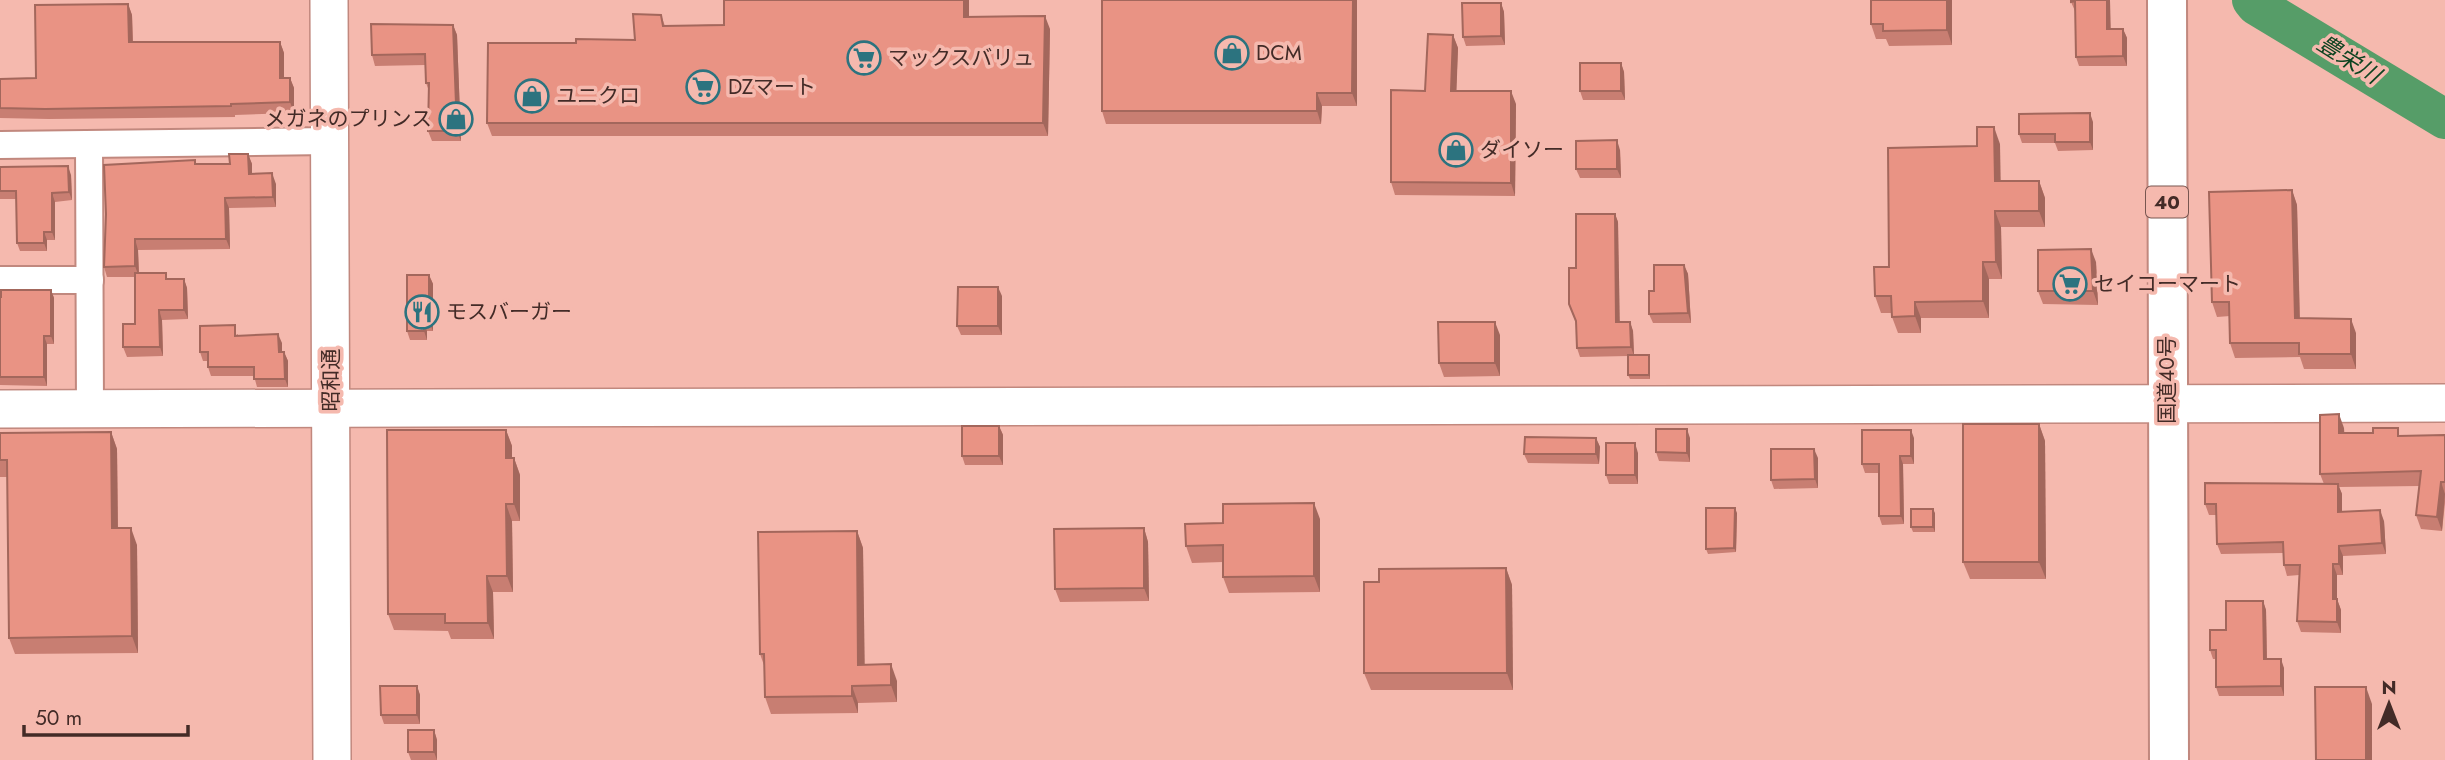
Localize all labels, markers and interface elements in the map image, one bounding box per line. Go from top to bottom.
water label: 豊栄川 [2311,26,2390,93]
shop icon: DCM [1213,34,1251,72]
place label: DCM [1256,38,1302,68]
supermarket icon: マックスバリュ [845,39,883,77]
place label: マックスバリュ [888,43,1034,73]
supermarket icon: DZマート [684,68,722,106]
place label: DZマート [728,72,816,102]
shop icon: ユニクロ [513,77,551,115]
place label: ユニクロ [556,81,640,111]
shop icon: メガネのプリンス [437,100,475,138]
place label: メガネのプリンス [264,104,432,134]
shop icon: ダイソー [1437,131,1475,169]
place label: ダイソー [1480,135,1564,165]
road number: 40 [2146,186,2188,218]
supermarket icon: セイコーマート [2051,265,2089,303]
place label: セイコーマート [2094,269,2241,299]
restaurant icon: モスバーガー [403,293,441,331]
place label: モスバーガー [446,297,572,327]
street label: 国道40号 [2152,336,2182,424]
street label: 昭和通 [316,349,346,412]
north arrow [2354,669,2424,739]
text: N [2381,674,2397,701]
scale bar [24,694,189,738]
text: 50 m [35,703,82,733]

